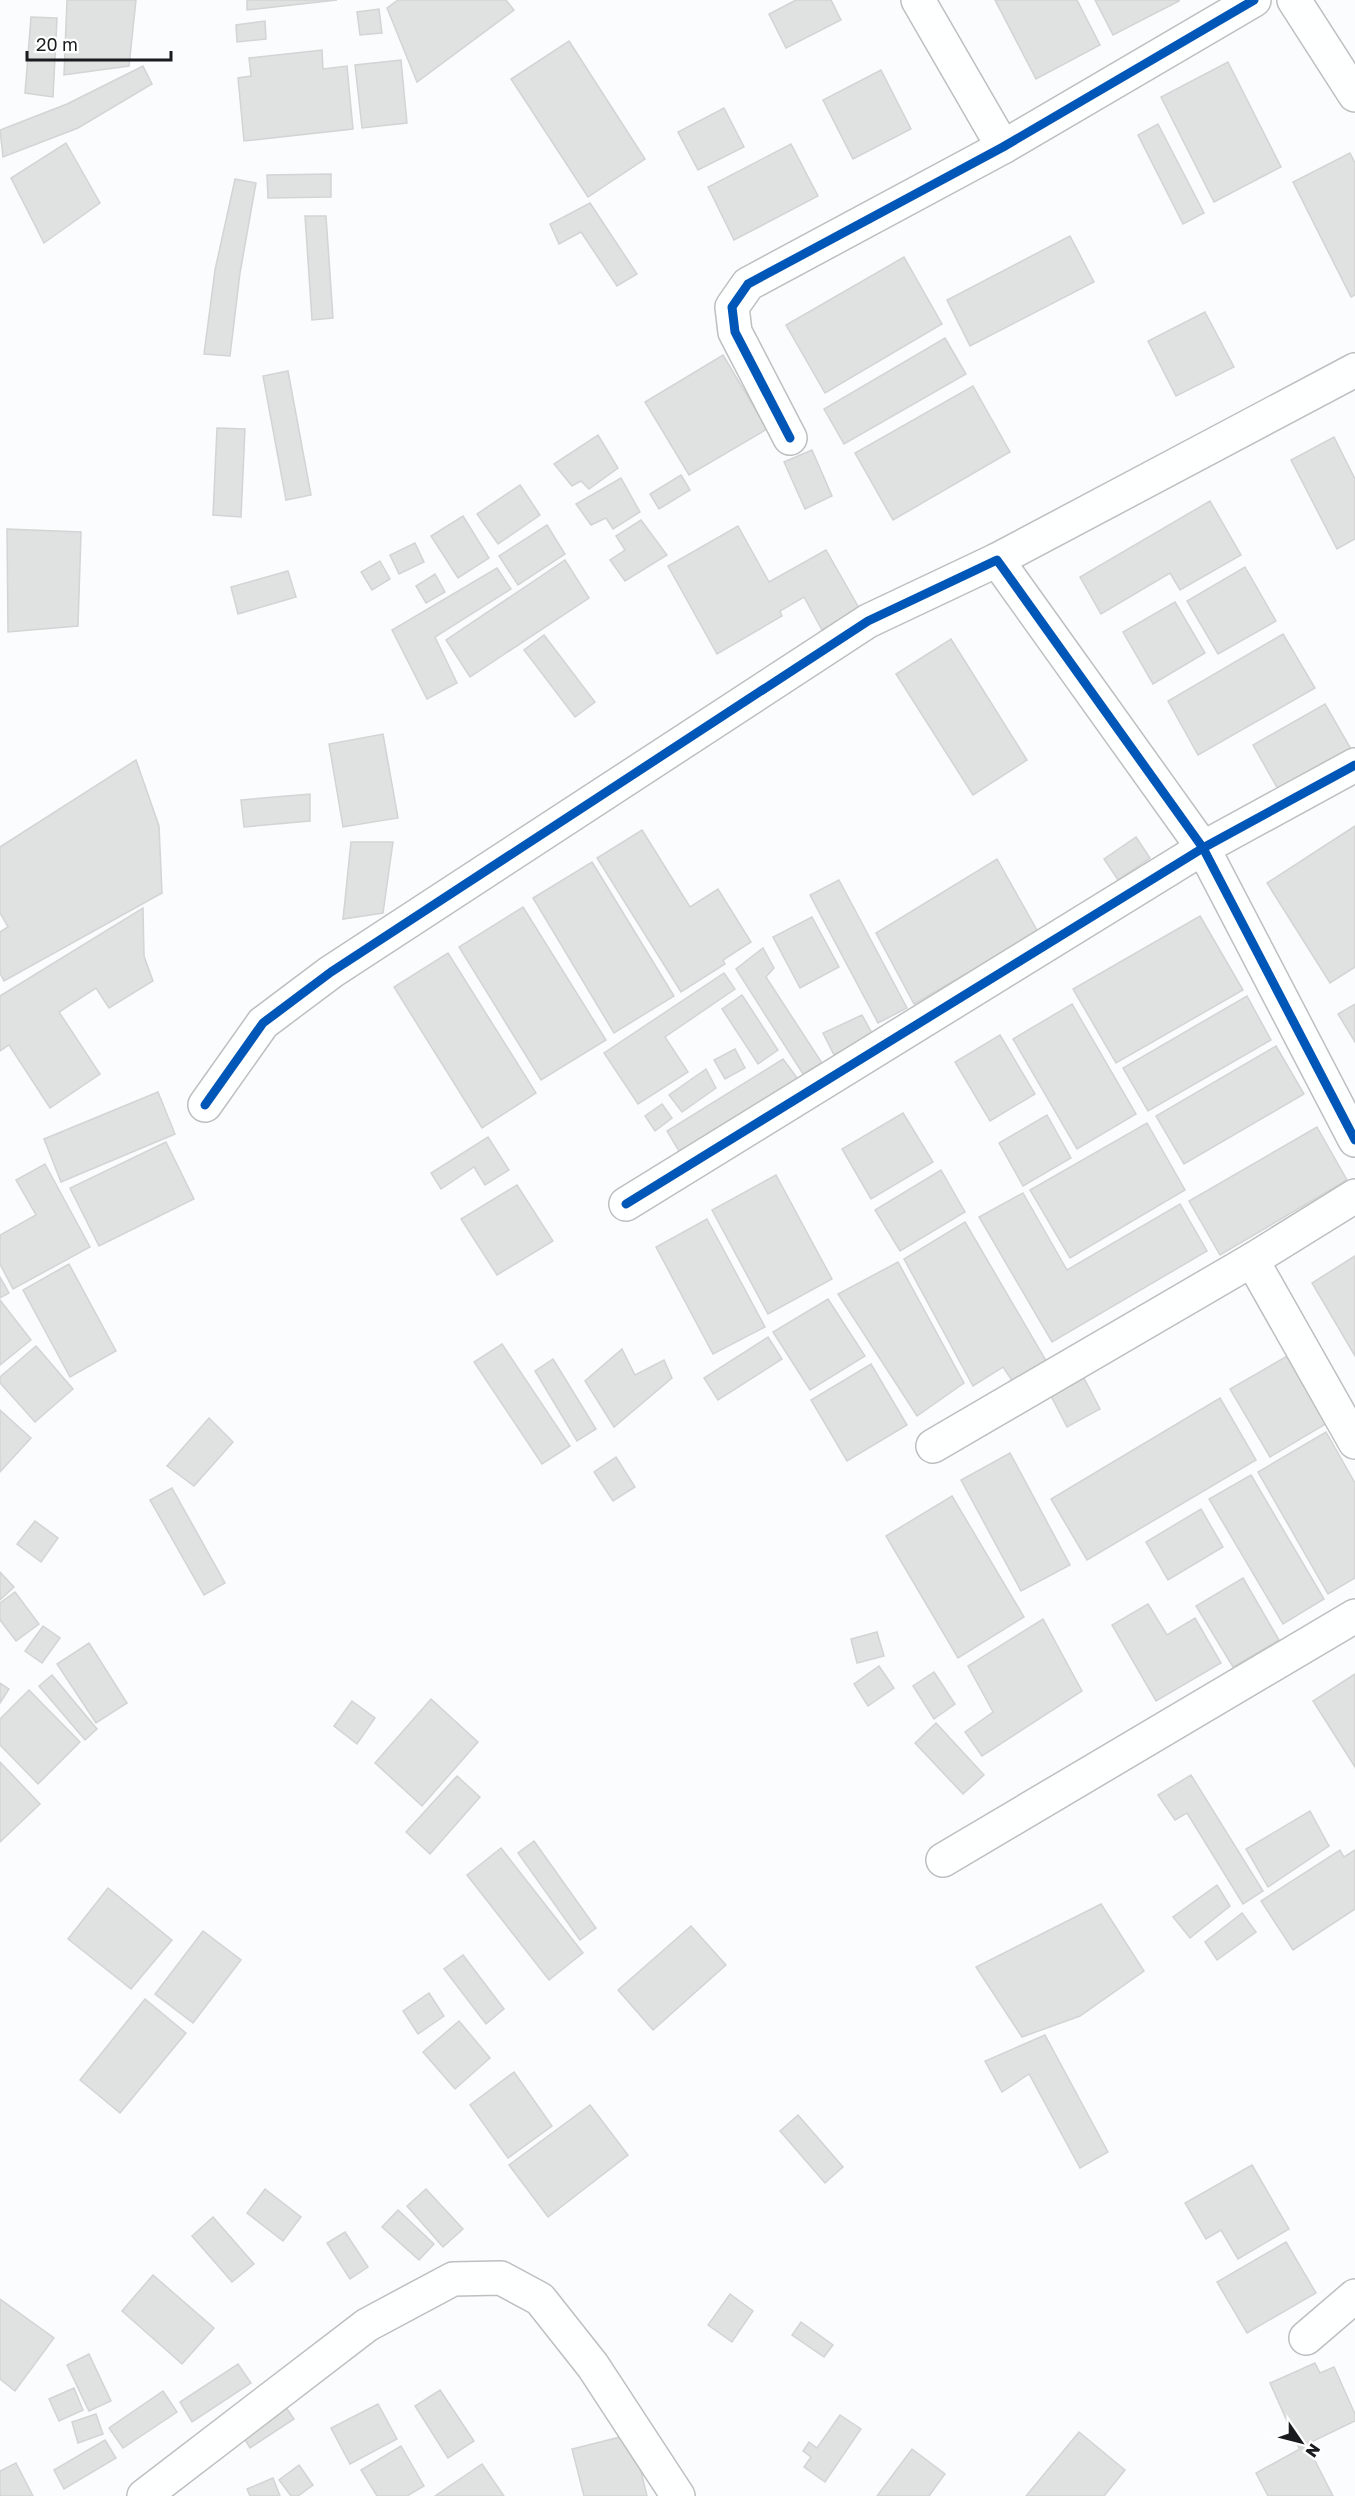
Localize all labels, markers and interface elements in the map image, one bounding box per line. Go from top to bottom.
scale bar [27,24,171,62]
text: 20 m [36,33,78,55]
north arrow [1271,2412,1331,2472]
text: N [1302,2440,1325,2461]

